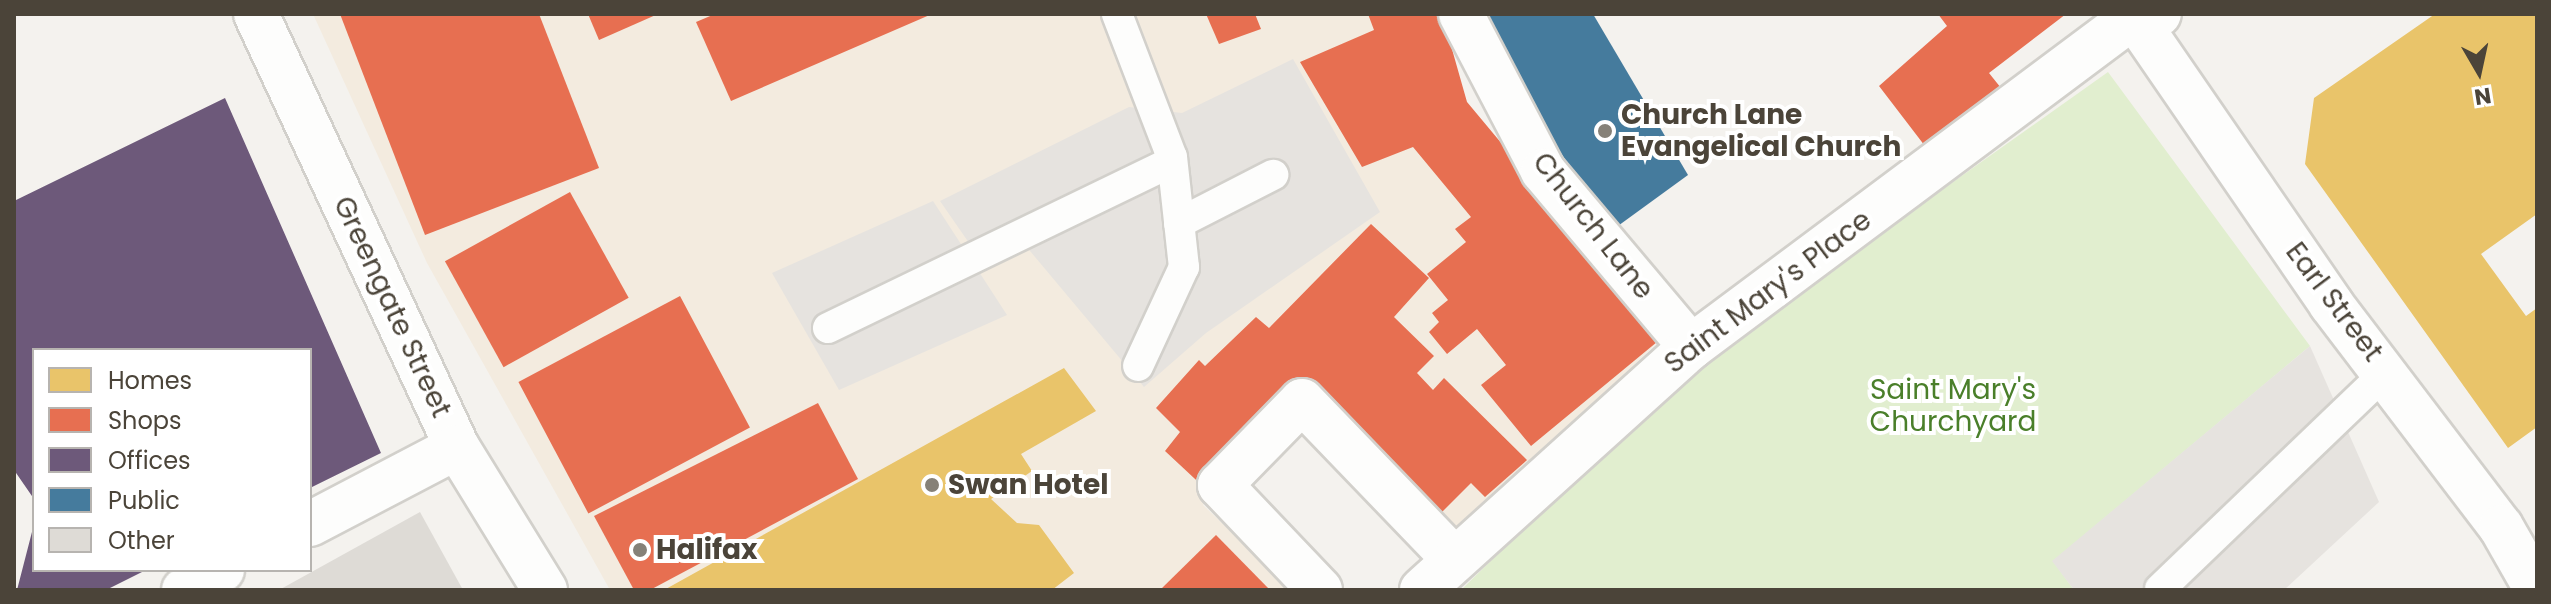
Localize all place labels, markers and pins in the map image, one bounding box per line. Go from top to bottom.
place label: Church Lane Evangelical Church [1621,98,1901,164]
marker: Church Lane Evangelical Church [1596,122,1614,140]
place label: Swan Hotel [948,468,1108,502]
marker: Swan Hotel [923,476,941,494]
place label: Halifax [656,533,758,567]
marker: Halifax [631,541,649,559]

